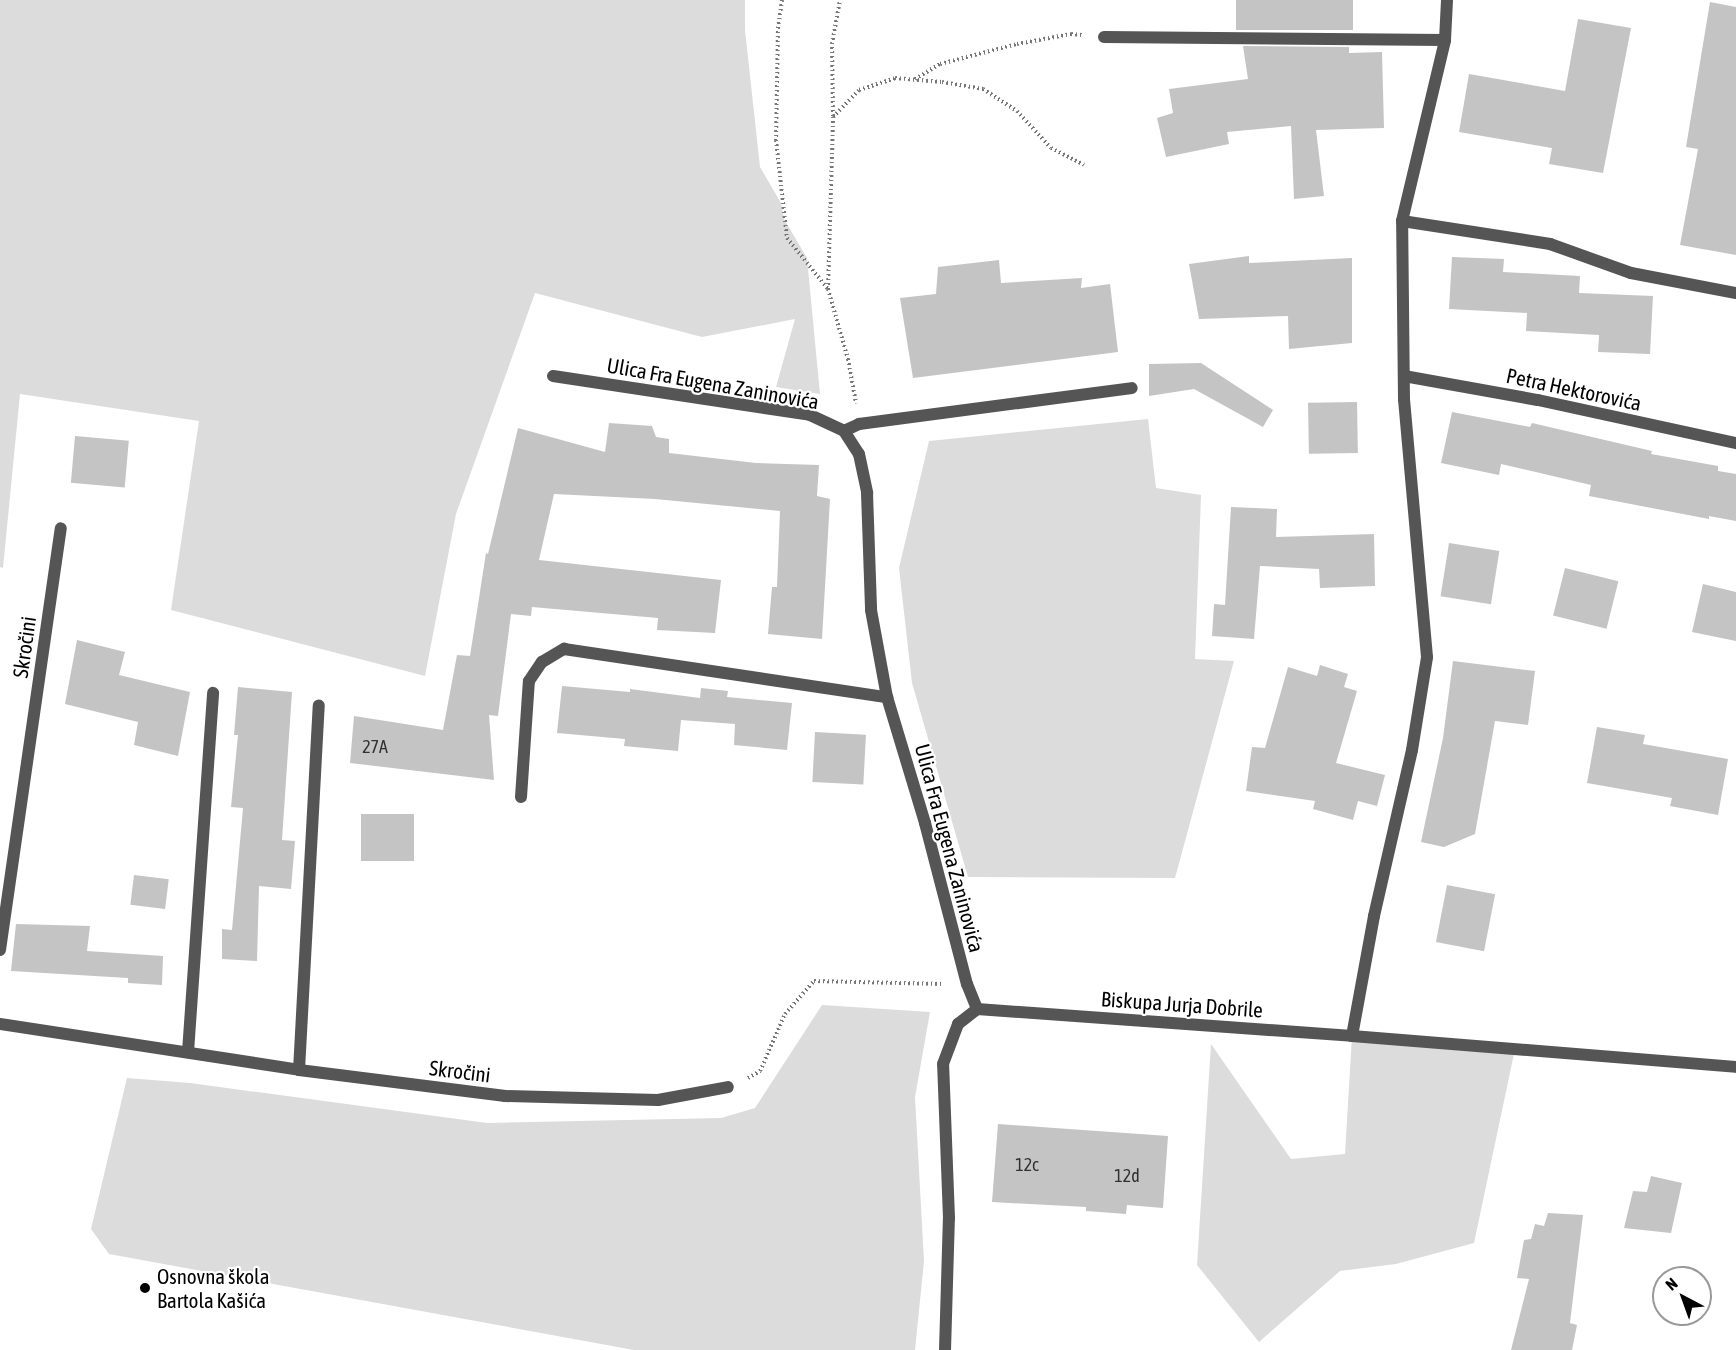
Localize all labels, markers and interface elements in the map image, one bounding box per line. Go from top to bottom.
street label: Ulica Fra Eugena Zaninovića [605,352,821,414]
street label: Petra Hektorovića [1504,362,1644,416]
street label: Skročini [7,615,41,679]
house number: 27A [362,736,388,758]
street label: Ulica Fra Eugena Zaninovića [910,741,990,955]
street label: Biskupa Jurja Dobrile [1100,986,1264,1022]
street label: Skročini [428,1055,492,1087]
house number: 12c [1015,1154,1039,1176]
house number: 12d [1114,1165,1140,1187]
place label: Osnovna škola Bartola Kašića [157,1263,269,1313]
north arrow [1652,1266,1712,1326]
text: N [1662,1274,1681,1294]
marker: Osnovna škola Bartola Kašića [138,1281,152,1295]

